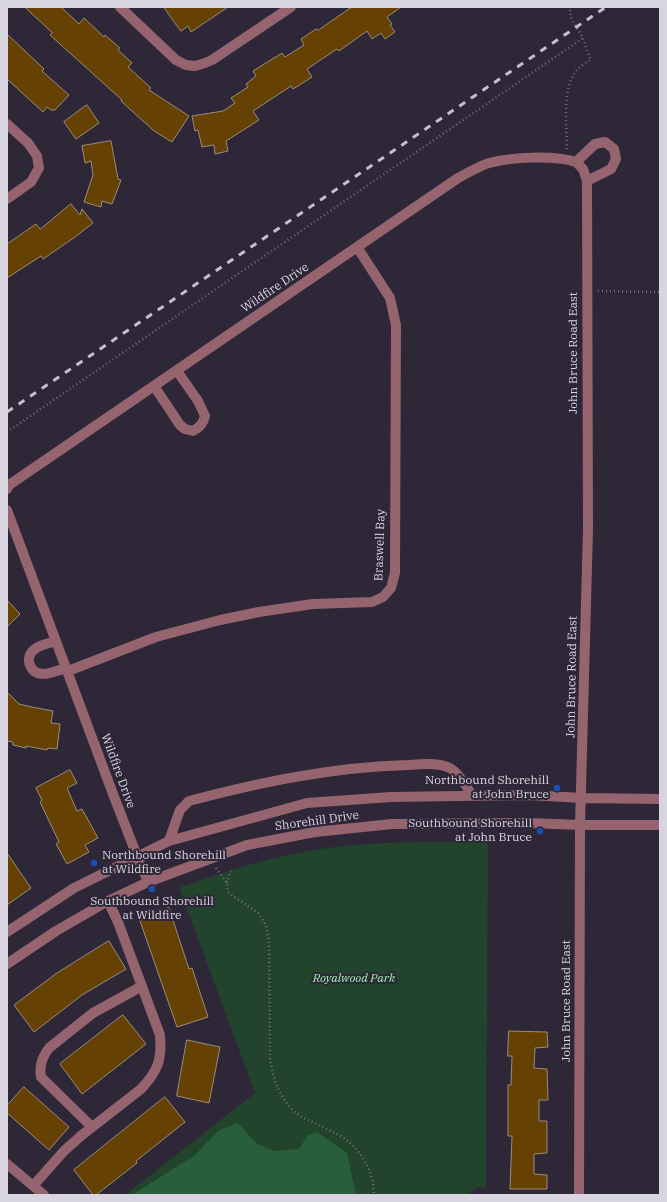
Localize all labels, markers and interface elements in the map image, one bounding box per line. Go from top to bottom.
street label: Wildfire Drive [238,260,312,316]
street label: John Bruce Road East [567,292,581,414]
street label: Braswell Bay [372,509,388,581]
street label: John Bruce Road East [564,616,580,738]
street label: Wildfire Drive [98,732,138,810]
place label: Northbound Shorehill at John Bruce [425,774,549,802]
marker: Northbound Shorehill at John Bruce [552,783,562,793]
street label: Shorehill Drive [274,808,360,834]
place label: Southbound Shorehill at John Bruce [408,817,532,845]
marker: Southbound Shorehill at John Bruce [535,826,545,836]
place label: Northbound Shorehill at Wildfire [102,849,226,877]
marker: Northbound Shorehill at Wildfire [89,858,99,868]
marker: Southbound Shorehill at Wildfire [147,884,157,894]
place label: Southbound Shorehill at Wildfire [90,895,214,923]
street label: John Bruce Road East [560,940,574,1062]
park label: Royalwood Park [313,972,395,986]

